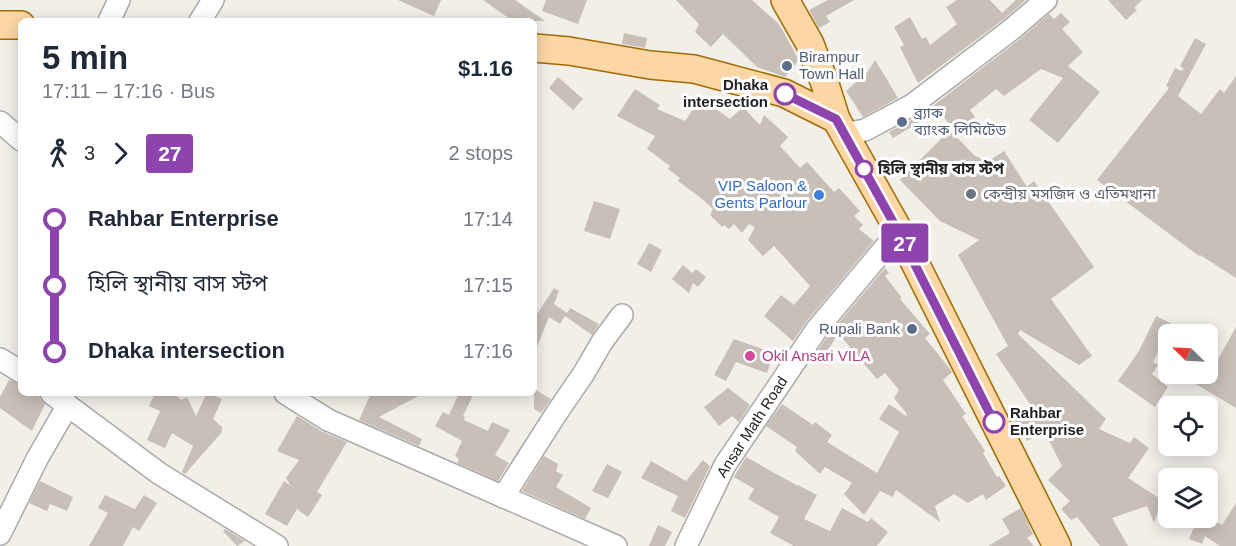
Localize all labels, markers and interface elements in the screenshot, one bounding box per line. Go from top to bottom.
text: 5 min [42,39,128,76]
place label: Birampur Town Hall [799,48,864,82]
text: $1.16 [458,56,513,81]
marker: Birampur Town Hall [780,59,794,73]
place label: Dhaka intersection [683,76,769,110]
text: 17:11 – 17:16 · Bus [42,80,215,102]
marker: Dhaka intersection [774,83,796,105]
place label: ব্র্যাক ব্যাংক লিমিটেড [913,104,1007,138]
marker: ব্র্যাক ব্যাংক লিমিটেড [895,115,909,129]
icon: walk [42,137,75,170]
icon: forward [104,137,137,170]
text: 3 [84,142,95,164]
text: 27 [158,142,181,165]
text: 2 stops [449,142,513,164]
marker: হিলি স্থানীয় বাস স্টপ [855,160,873,178]
place label: হিলি স্থানীয় বাস স্টপ [877,160,1005,178]
place label: VIP Saloon & Gents Parlour [714,177,807,211]
place label: কেন্দ্রীয় মসজিদ ও এতিমখানা [983,185,1157,202]
marker: কেন্দ্রীয় মসজিদ ও এতিমখানা [964,187,978,201]
marker: VIP Saloon & Gents Parlour [812,188,826,202]
text: Rahbar Enterprise [88,206,279,231]
text: 17:14 [463,208,513,230]
line badge: 27 [878,224,932,262]
text: 27 [893,232,917,255]
text: হিলি স্থানীয় বাস স্টপ [88,271,268,296]
text: 17:15 [463,274,513,296]
place label: Rupali Bank [819,320,900,337]
marker: Rupali Bank [905,322,919,336]
north arrow [1158,324,1218,384]
map controls [1158,324,1218,528]
text: Dhaka intersection [88,338,285,363]
text: 17:16 [463,340,513,362]
place label: Okil Ansari VILA [762,347,870,364]
marker: Okil Ansari VILA [743,349,757,363]
street label: Ansar Math Road [713,373,790,480]
button: locate [1158,396,1218,456]
place label: Rahbar Enterprise [1010,404,1084,438]
marker: Rahbar Enterprise [983,411,1005,433]
button: layers [1158,468,1218,528]

